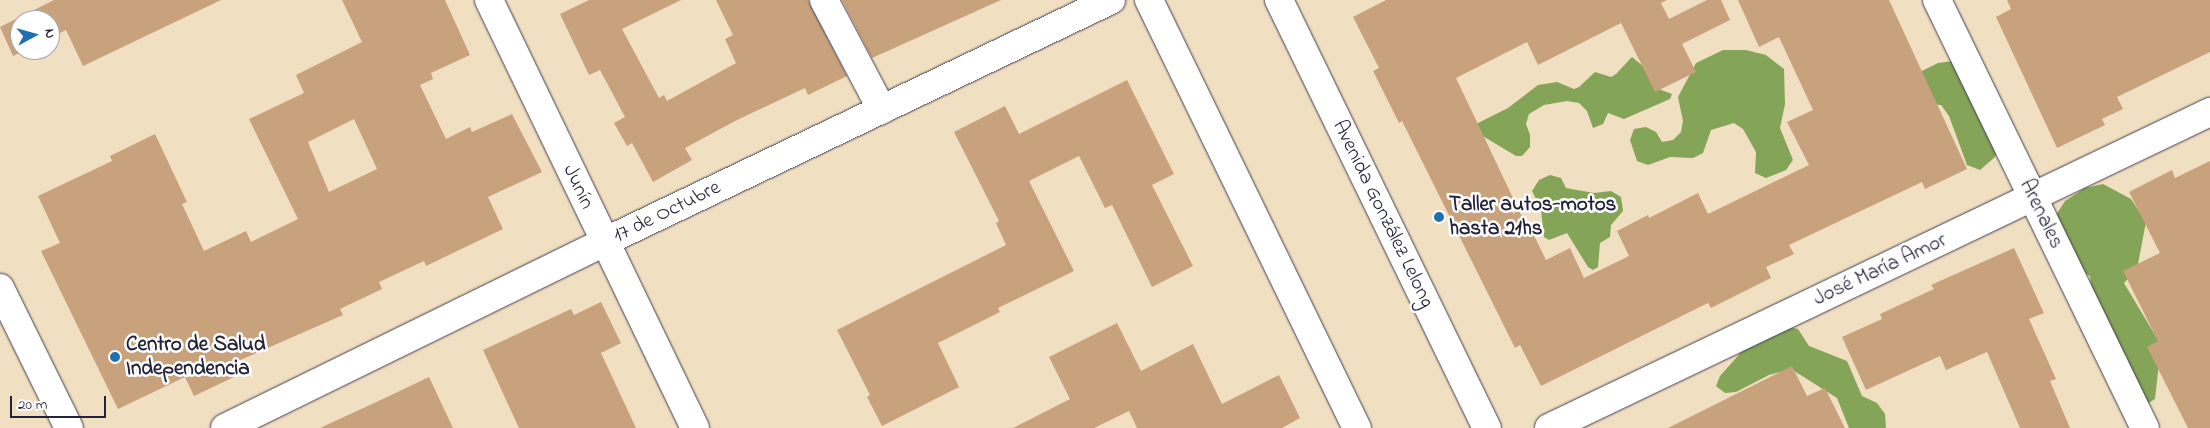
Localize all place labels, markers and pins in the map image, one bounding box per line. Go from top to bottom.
place label: Taller autos-motos hasta 21hs [1449,192,1616,242]
marker: Taller autos-motos hasta 21hs [1433,211,1445,223]
place label: Centro de Salud Independencia [126,332,266,382]
marker: Centro de Salud Independencia [108,350,122,364]

